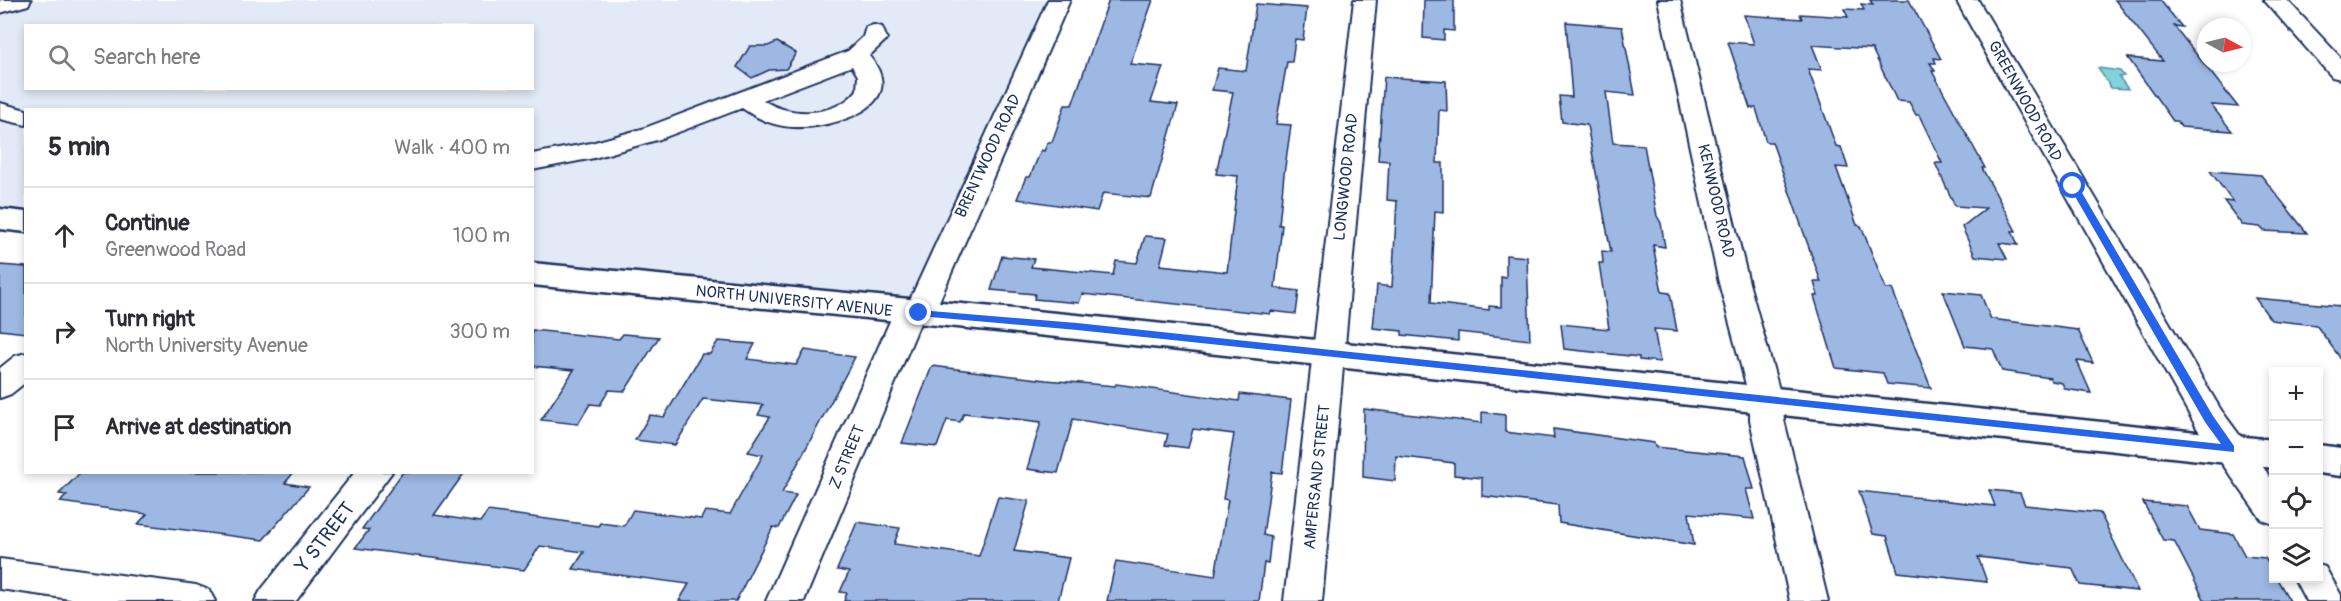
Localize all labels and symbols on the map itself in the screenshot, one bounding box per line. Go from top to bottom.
north arrow [2197,18,2251,72]
street label: GREENWOOD ROAD [1984,37,2066,165]
street label: BRENTWOOD ROAD [951,91,1025,221]
street label: LONGWOOD ROAD [1329,112,1363,242]
street label: KENWOOD ROAD [1693,142,1739,260]
route start [2059,172,2085,198]
street label: NORTH UNIVERSITY AVENUE [695,281,893,321]
route end [905,299,931,325]
street label: AMPERSAND STREET [1299,404,1335,550]
street label: Z STREET [825,422,869,492]
street label: Y STREET [289,497,360,578]

